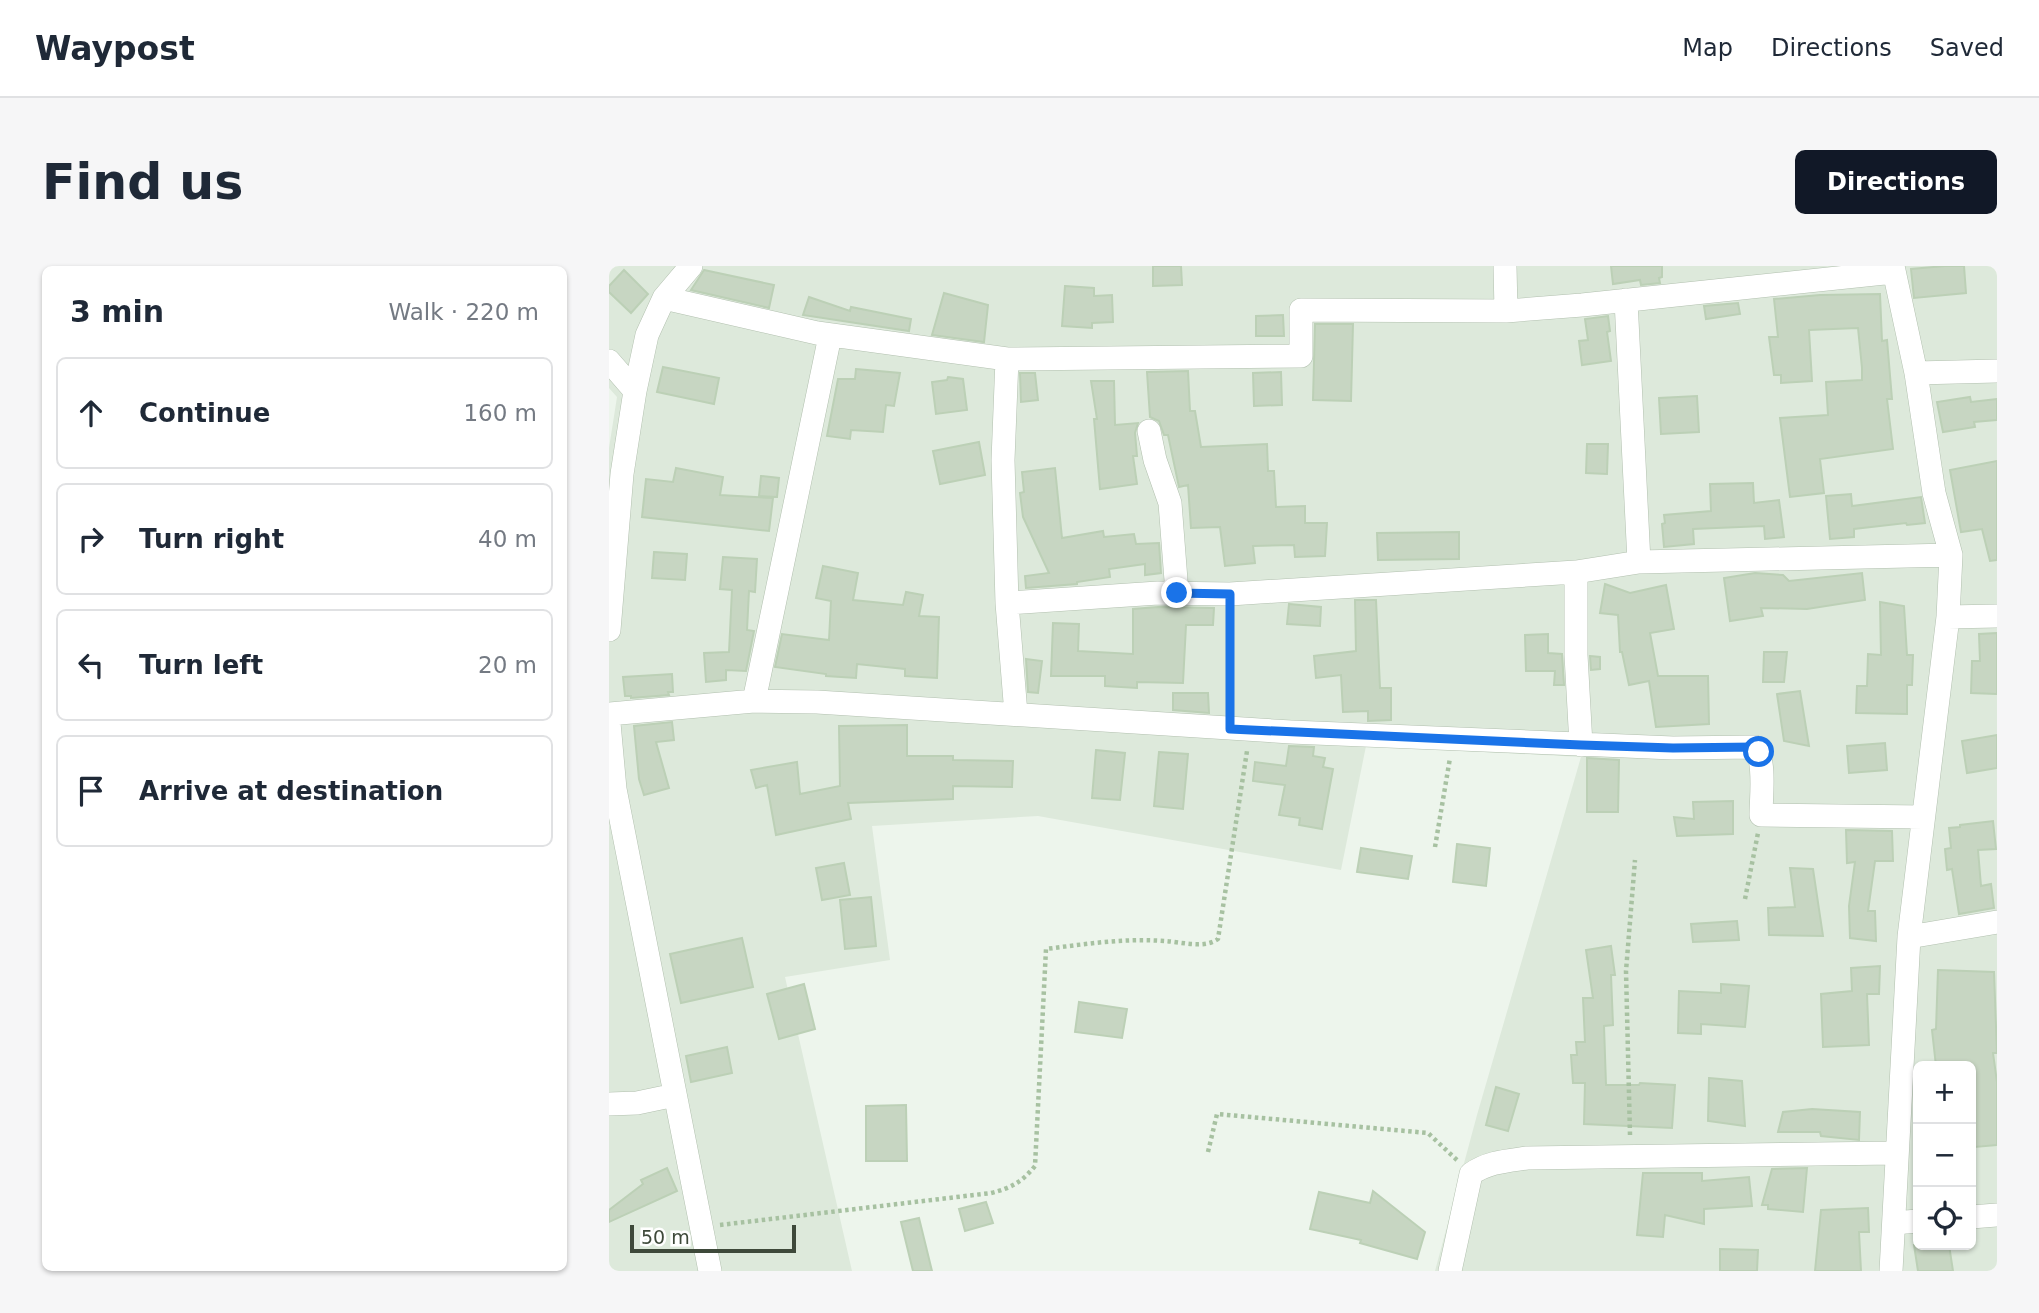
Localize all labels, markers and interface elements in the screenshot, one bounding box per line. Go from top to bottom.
text: Waypost [35,29,195,68]
text: Map [1682,34,1733,62]
text: Directions [1771,34,1892,62]
text: Saved [1930,34,2004,62]
button: Directions [1795,150,1997,214]
text: Find us [42,154,243,211]
text: 3 min [70,294,164,329]
text: Walk · 220 m [388,299,539,325]
icon: ahead [72,394,110,432]
text: Continue [139,398,270,428]
text: 160 m [463,400,537,426]
icon: right [72,520,110,558]
text: Turn right [139,524,284,554]
text: 40 m [478,526,537,552]
route end [1161,577,1192,608]
icon: left [72,646,110,684]
text: Turn left [139,650,263,680]
text: 20 m [478,652,537,678]
route start [1743,736,1774,767]
icon: arrive [72,772,110,810]
text: Arrive at destination [139,776,443,806]
map controls [1913,1061,1976,1250]
button: + [1913,1061,1976,1124]
button: − [1913,1124,1976,1187]
button: locate [1913,1187,1976,1250]
scale bar [630,1222,796,1254]
text: 50 m [641,1226,690,1248]

